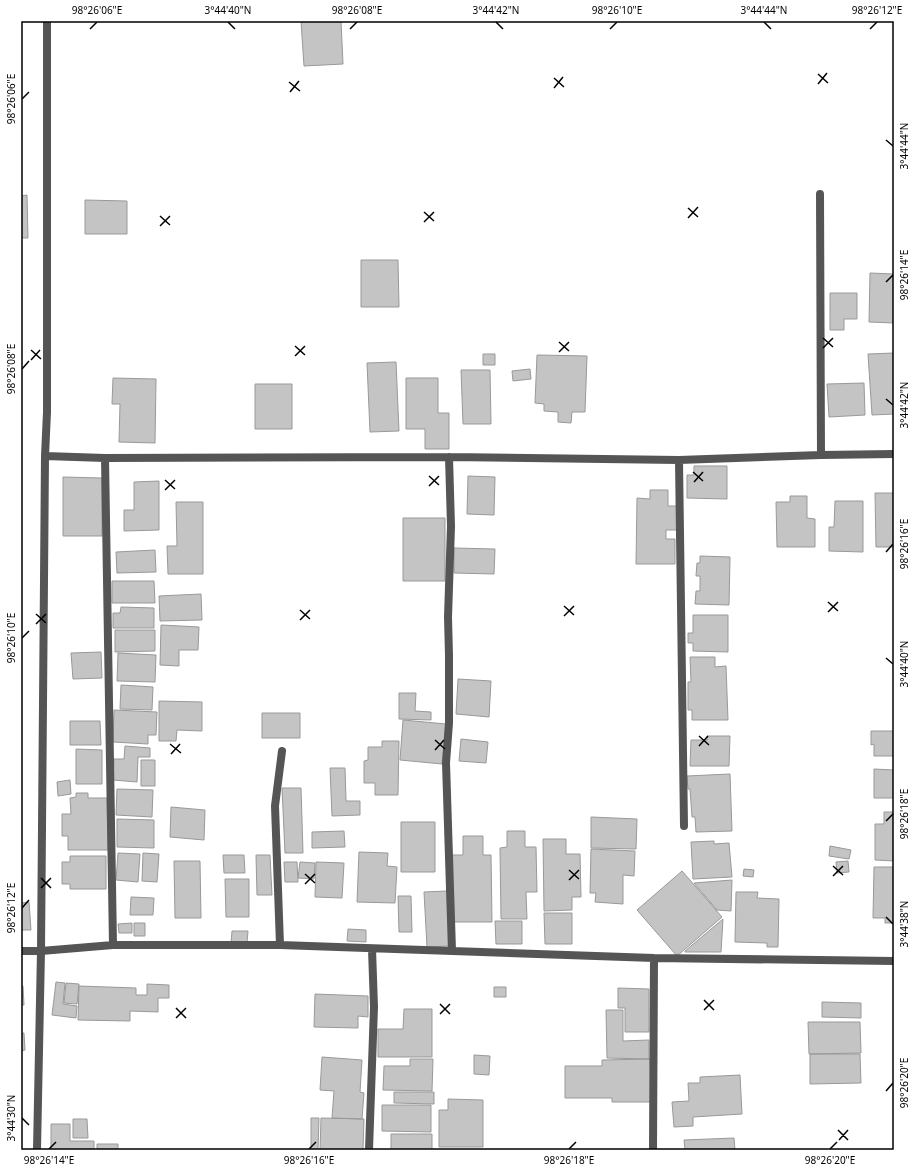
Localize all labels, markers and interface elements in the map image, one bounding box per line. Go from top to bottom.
text: 98°26'06"E [72,3,122,17]
text: 3°44'40"N [205,3,251,17]
text: 98°26'08"E [332,3,382,17]
text: 3°44'42"N [473,3,519,17]
text: 98°26'10"E [592,3,642,17]
text: 3°44'44"N [741,3,787,17]
text: 98°26'12"E [852,3,902,17]
text: 98°26'06"E [4,74,18,124]
text: 3°44'44"N [897,123,911,169]
text: 98°26'14"E [897,250,911,300]
text: 98°26'08"E [4,344,18,394]
text: 3°44'42"N [897,382,911,428]
text: 98°26'16"E [897,519,911,569]
text: 98°26'10"E [4,613,18,663]
text: 3°44'40"N [897,641,911,687]
text: 98°26'18"E [897,789,911,839]
text: 98°26'12"E [4,883,18,933]
text: 3°44'38"N [897,901,911,947]
text: 98°26'20"E [897,1058,911,1108]
text: 3°44'30"N [4,1095,18,1141]
text: 98°26'14"E [24,1153,74,1167]
text: 98°26'16"E [284,1153,334,1167]
text: 98°26'18"E [544,1153,594,1167]
text: 98°26'20"E [805,1153,855,1167]

